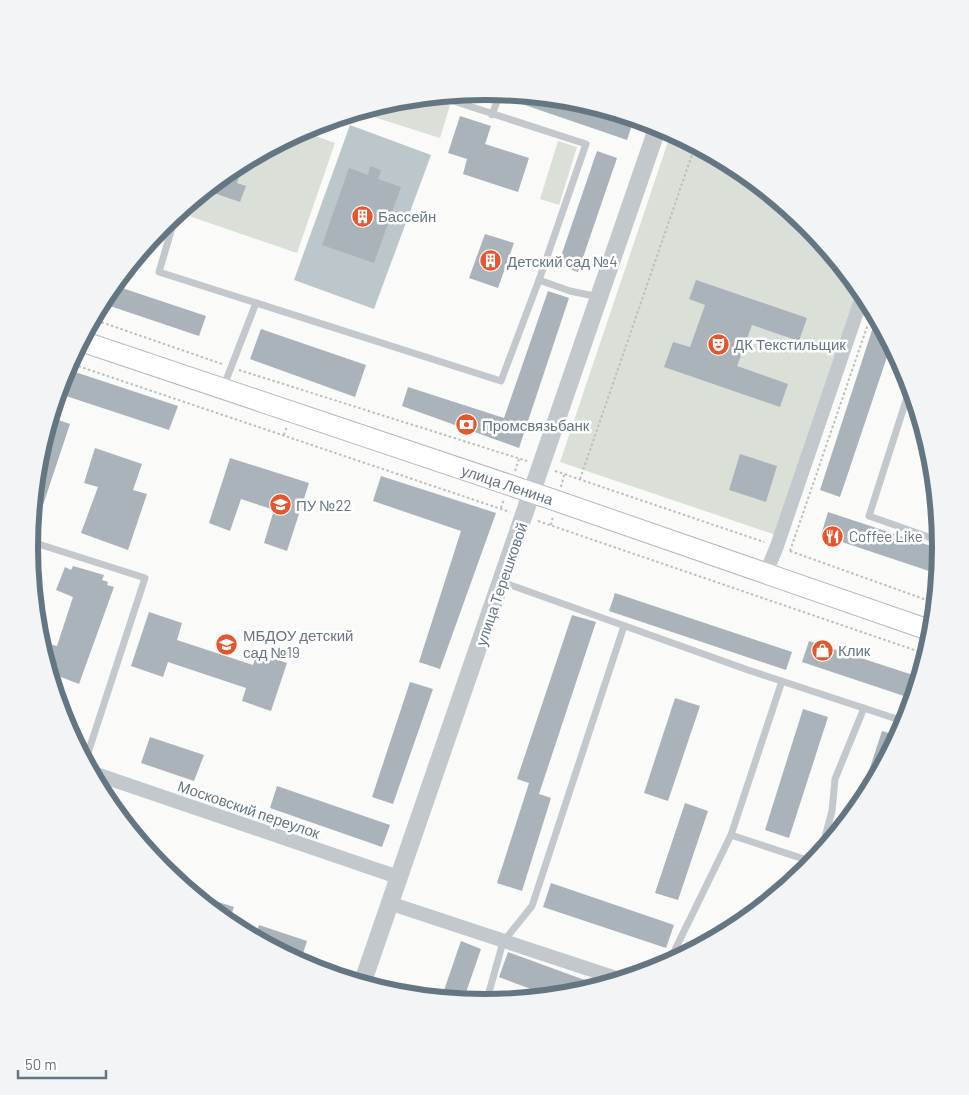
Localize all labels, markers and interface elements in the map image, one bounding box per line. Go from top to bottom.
building icon: Бассейн [350,204,374,228]
place label: Бассейн [378,207,436,225]
building icon: Детский сад №4 [479,249,503,273]
place label: Детский сад №4 [507,252,617,270]
theatre icon: ДК Текстильщик [706,332,730,356]
place label: ДК Текстильщик [734,335,846,353]
bank icon: Промсвязьбанк [454,413,478,437]
place label: Промсвязьбанк [482,416,590,434]
street label: улица Ленина [459,461,556,508]
school or university icon: ПУ №22 [268,493,292,517]
place label: ПУ №22 [296,496,351,514]
street label: улица Терешковой [471,520,531,648]
restaurant icon: Coffee Like [821,524,845,548]
place label: Coffee Like [849,527,923,545]
place label: МБДОУ детский сад №19 [243,626,353,661]
school or university icon: МБДОУ детский сад №19 [215,632,239,656]
shop icon: Клик [810,638,834,662]
place label: Клик [838,641,871,659]
street label: Московский переулок [176,776,323,842]
scale bar [18,1048,105,1080]
text: 50 m [25,1055,57,1073]

